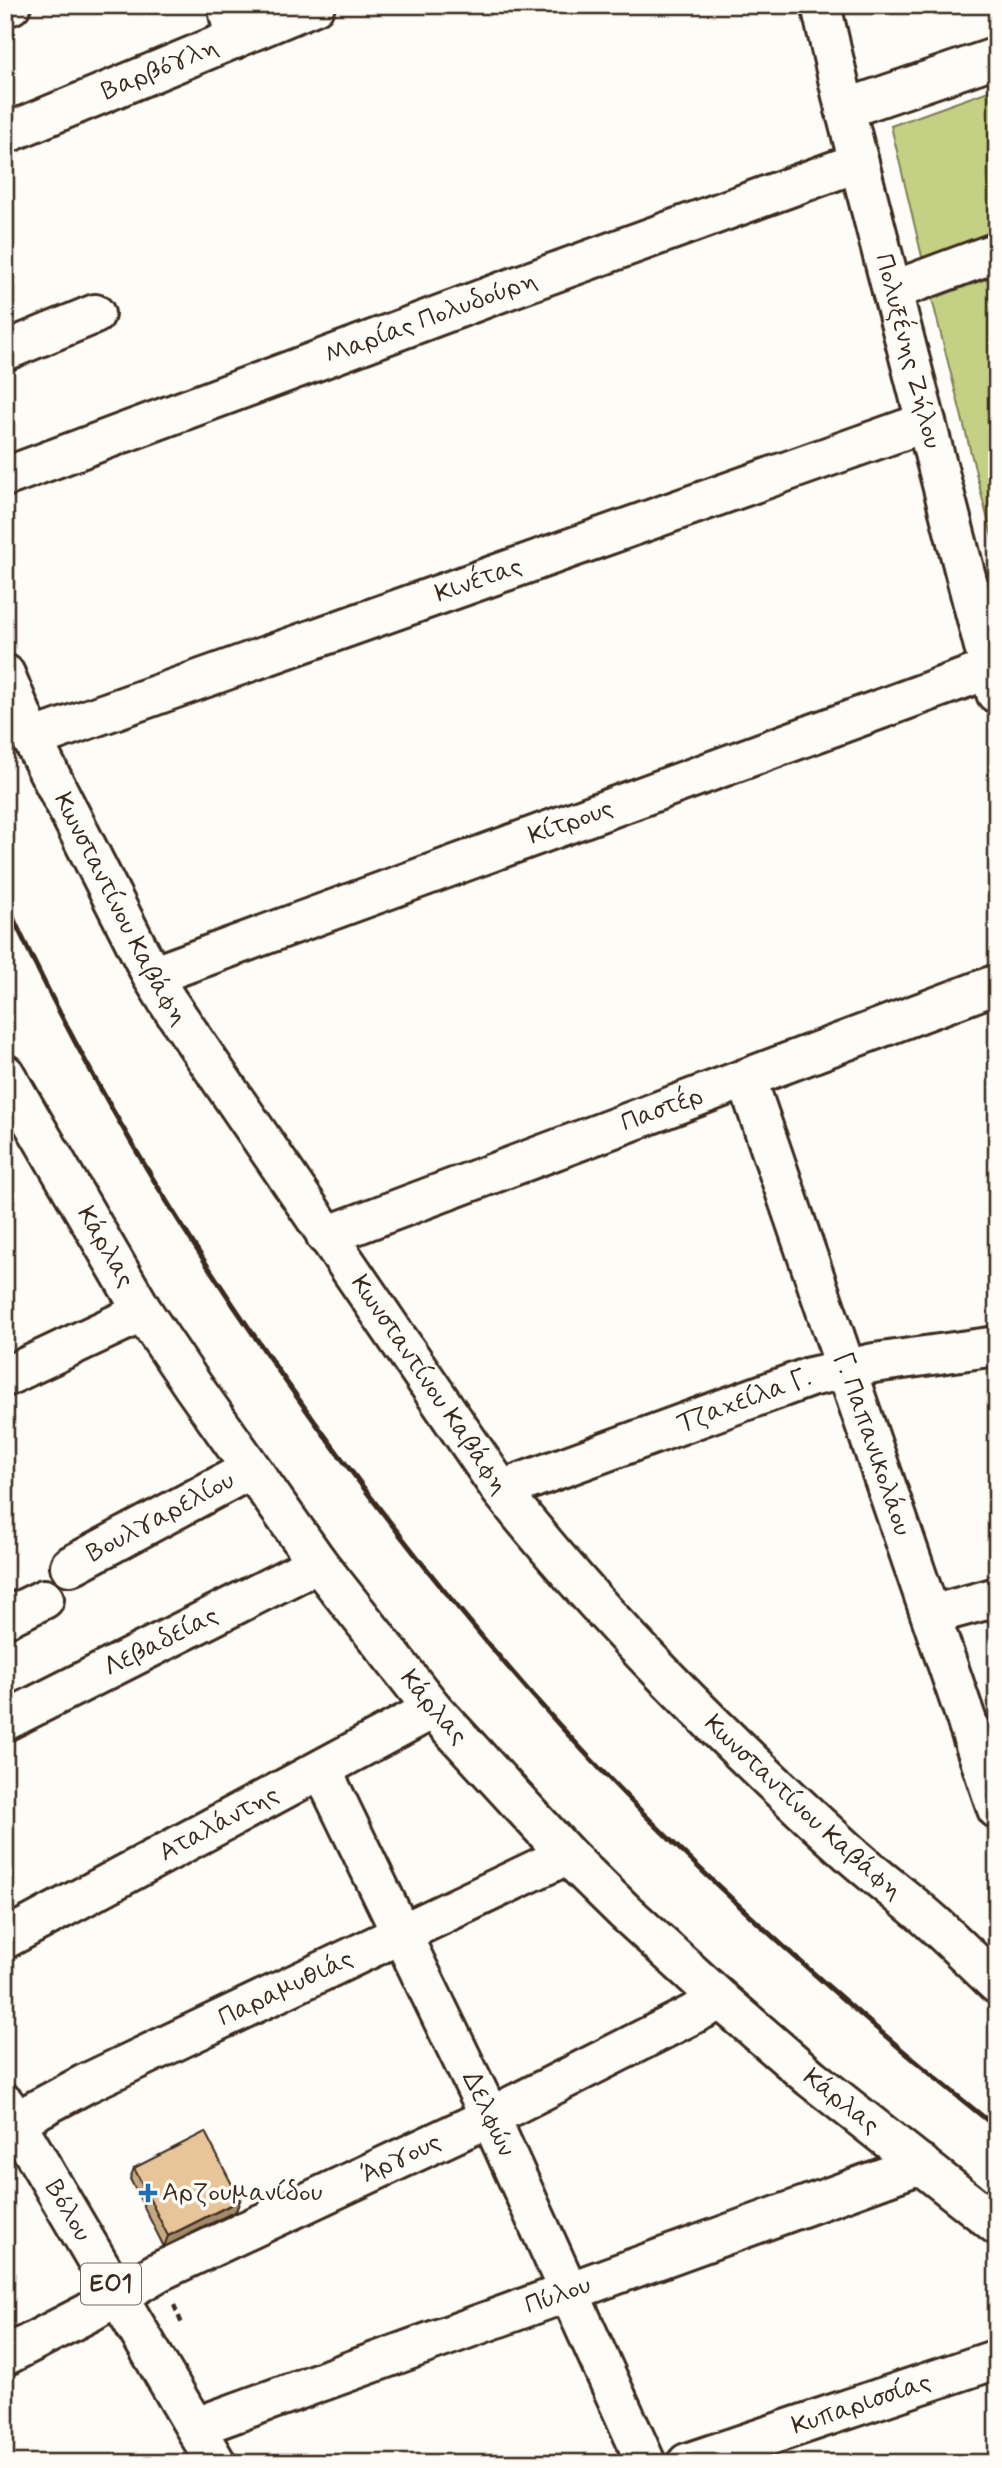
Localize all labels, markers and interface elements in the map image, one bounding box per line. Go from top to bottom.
street label: Βαρβόγλη [97,30,224,109]
street label: Πολυξένης Ζήλου [866,250,949,452]
street label: Μαρίας Πολυδούρη [321,263,542,373]
street label: Κινέτας [431,550,527,612]
street label: Κωνσταντίνου Καβάφη [45,787,196,1032]
street label: Κίτρους [524,792,618,854]
street label: Παστέρ [616,1079,708,1141]
street label: Κάρλας [68,1200,142,1294]
street label: Κωνσταντίνου Καβάφη [342,1268,516,1501]
street label: Γ. Παπανικολάου [825,1348,919,1540]
street label: Τζαχείλα Γ. [672,1361,816,1441]
street label: Βουλγαρελίου [81,1464,241,1571]
street label: Λεβαδείας [98,1599,224,1685]
street label: Κάρλας [392,1663,475,1752]
street label: Κωνσταντίνου Καβάφη [696,1707,909,1907]
street label: Αταλάντης [153,1778,285,1870]
street label: Παραμυθιάς [213,1942,359,2035]
street label: Κάρλας [796,2061,886,2143]
street label: Δελφών [453,2066,523,2162]
street label: Άργους [356,2125,447,2192]
street label: Βόλου [36,2174,99,2248]
place label: Αρζουμανίδου [162,2176,322,2210]
marker: Αρζουμανίδου [140,2185,156,2201]
road number: ΕΟ1 [81,2264,141,2304]
street label: Πύλου [520,2268,596,2323]
street label: Κυπαρισσίας [787,2365,936,2444]

